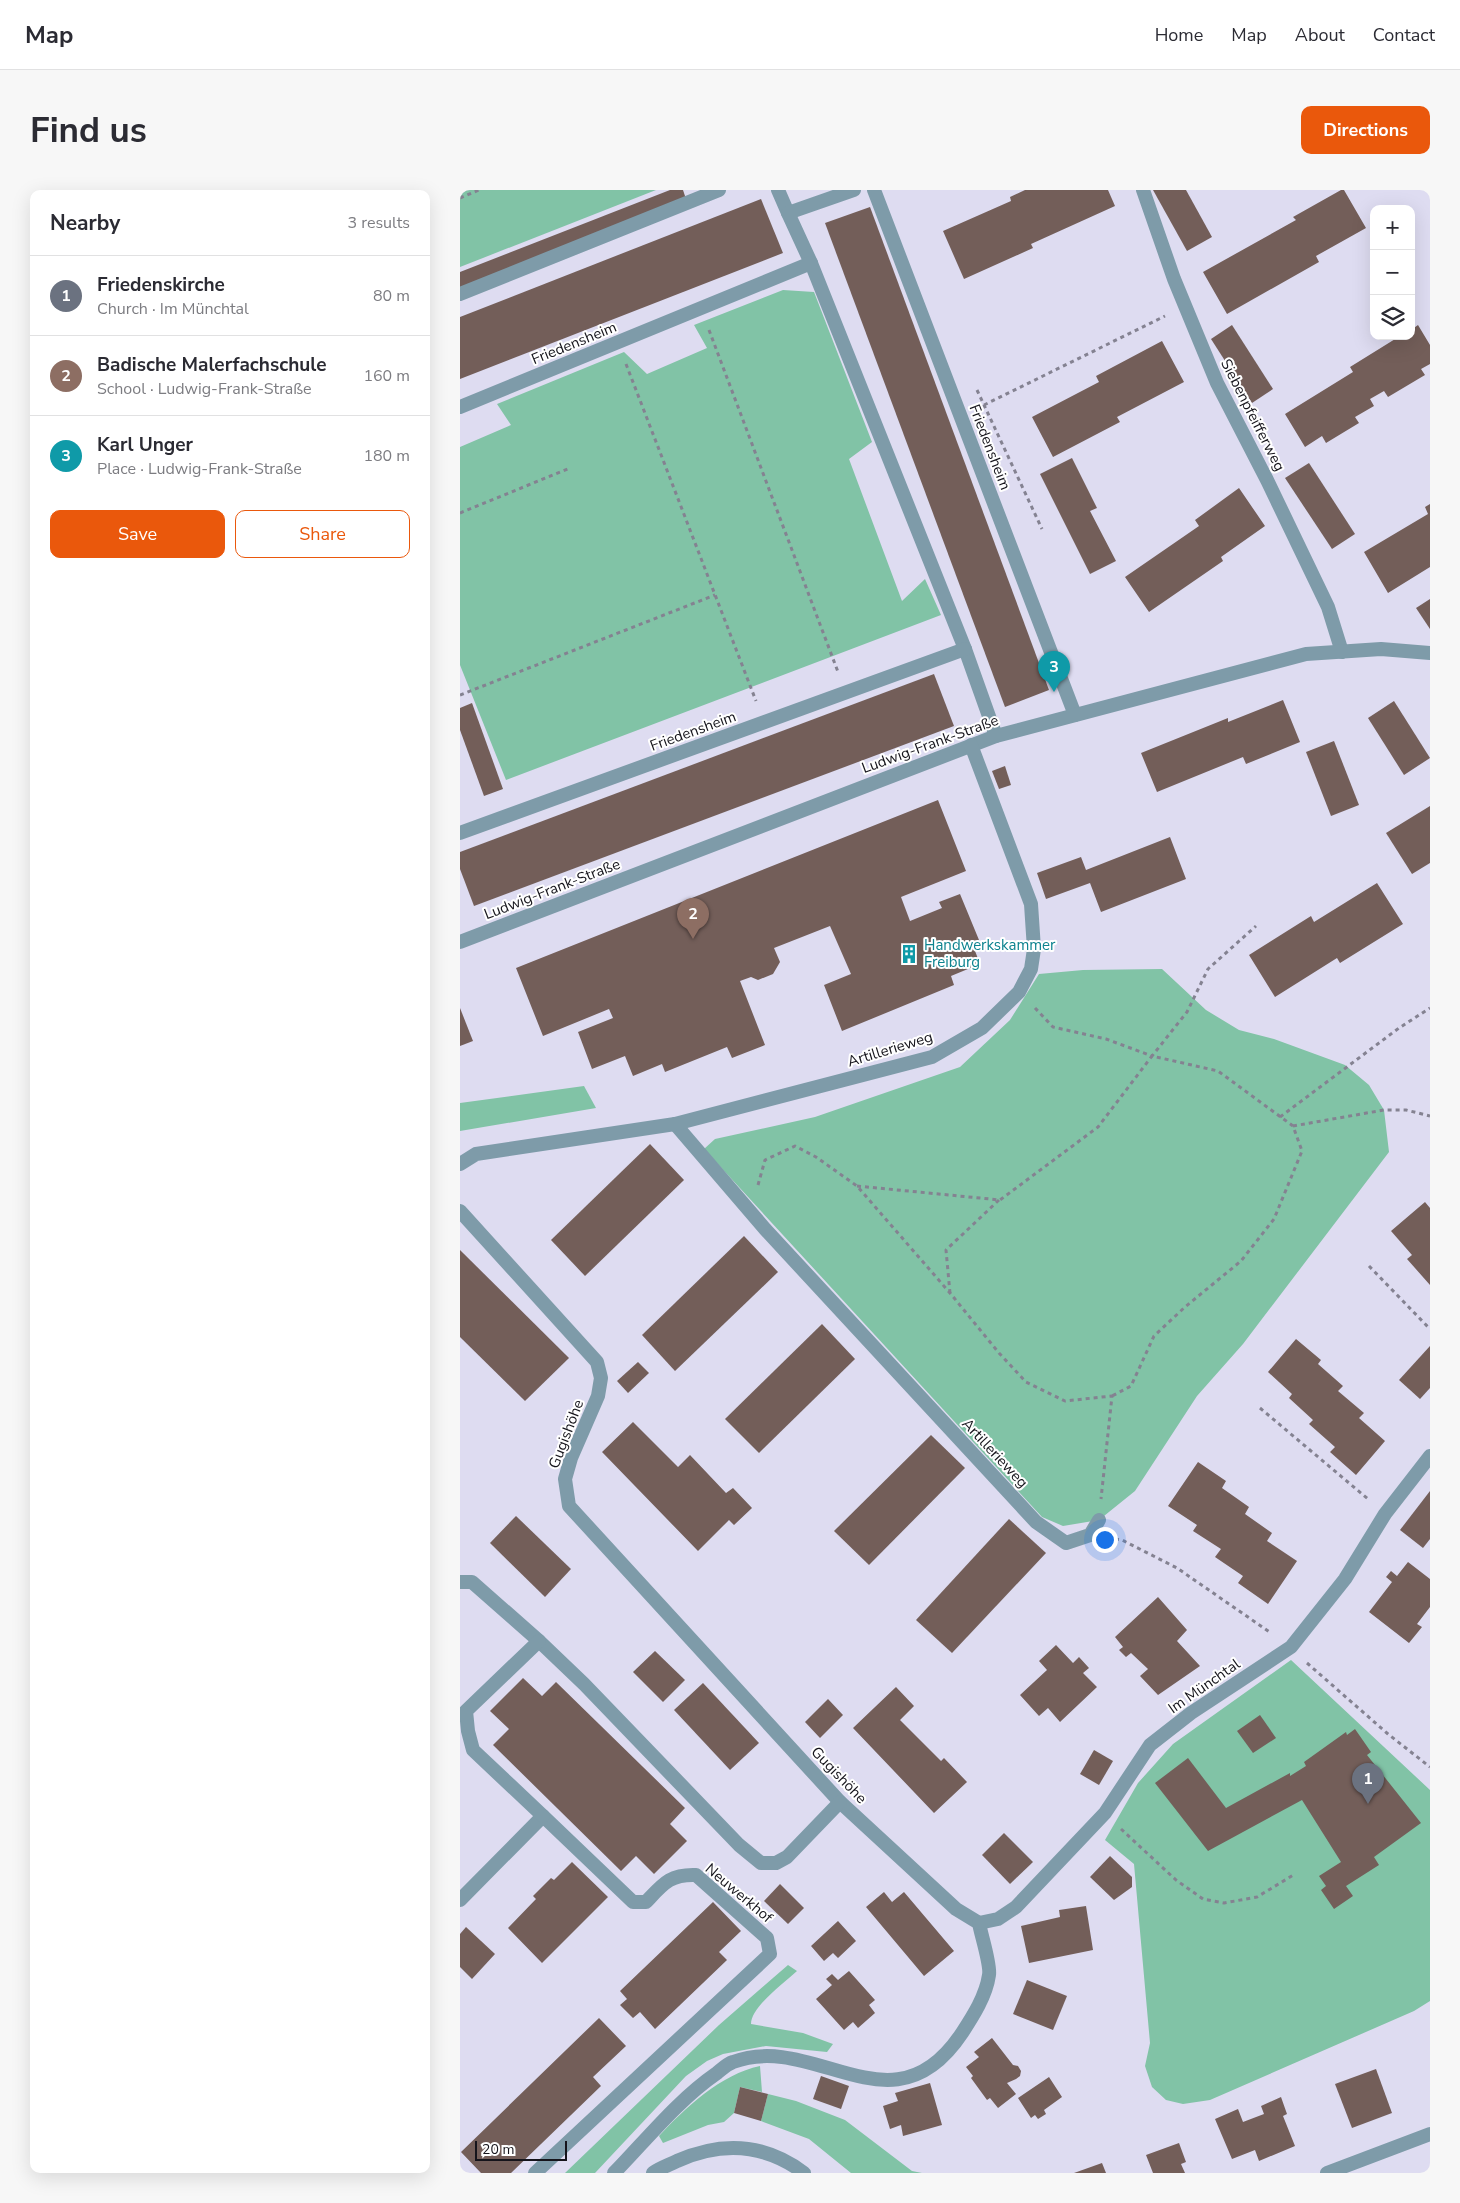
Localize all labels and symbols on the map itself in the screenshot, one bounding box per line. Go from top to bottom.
street label: Friedensheim [528,317,620,369]
street label: Siebenpfeifferweg [1216,355,1290,475]
street label: Friedensheim [965,401,1015,493]
pin: 3 [1038,651,1070,692]
street label: Friedensheim [647,706,739,756]
street label: Ludwig-Frank-Straße [859,710,1001,778]
street label: Ludwig-Frank-Straße [481,854,623,924]
pin: 2 [677,898,709,939]
place label: Handwerkskammer Freiburg [924,935,1056,972]
building icon: Handwerkskammer Freiburg [898,943,920,965]
street label: Artillerieweg [845,1027,935,1071]
street label: Gugishöhe [544,1397,588,1471]
street label: Artillerieweg [958,1414,1032,1492]
your location [1092,1527,1118,1553]
street label: Im Münchtal [1164,1654,1244,1718]
street label: Gugishöhe [807,1742,871,1808]
pin: 1 [1352,1763,1384,1804]
street label: Neuwerkhof [701,1859,778,1928]
scale bar [475,2138,568,2161]

